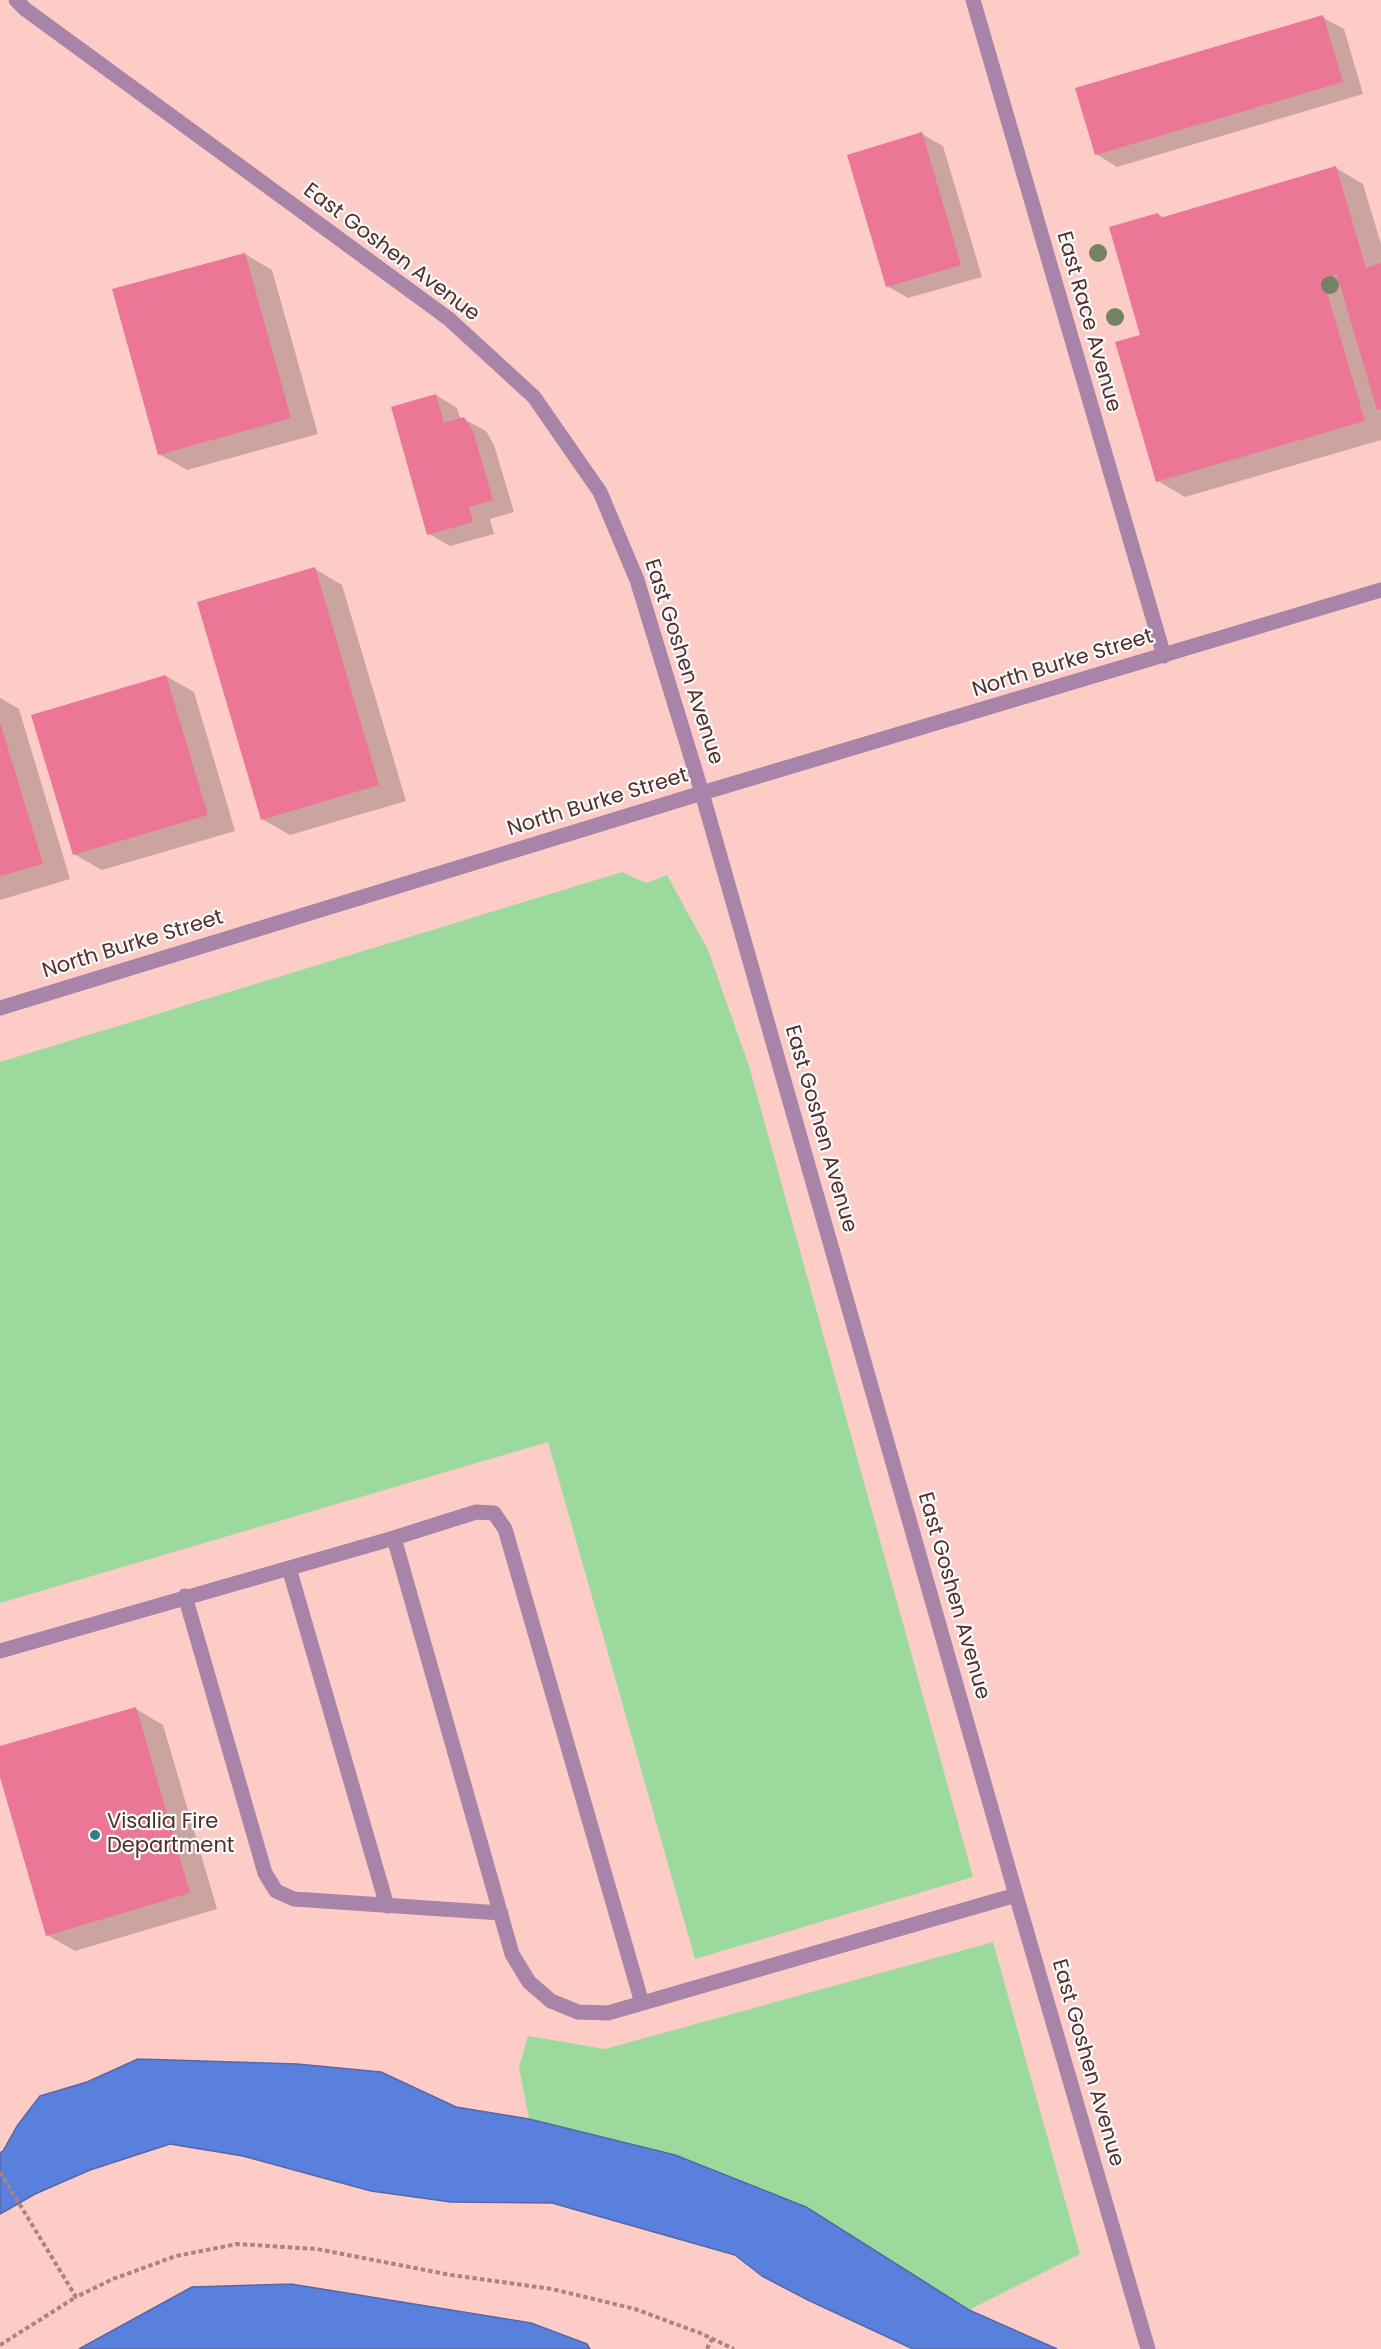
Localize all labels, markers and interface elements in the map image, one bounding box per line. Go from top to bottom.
street label: East Goshen Avenue [298,178,484,328]
street label: East Race Avenue [1050,229,1126,415]
street label: East Goshen Avenue [638,556,728,768]
street label: North Burke Street [970,624,1156,704]
street label: North Burke Street [505,763,691,843]
street label: North Burke Street [40,905,226,985]
street label: East Goshen Avenue [778,1023,862,1235]
street label: East Goshen Avenue [911,1490,995,1702]
place label: Visalia Fire Department [107,1810,234,1860]
marker: Visalia Fire Department [88,1828,102,1842]
street label: East Goshen Avenue [1045,1957,1129,2169]

